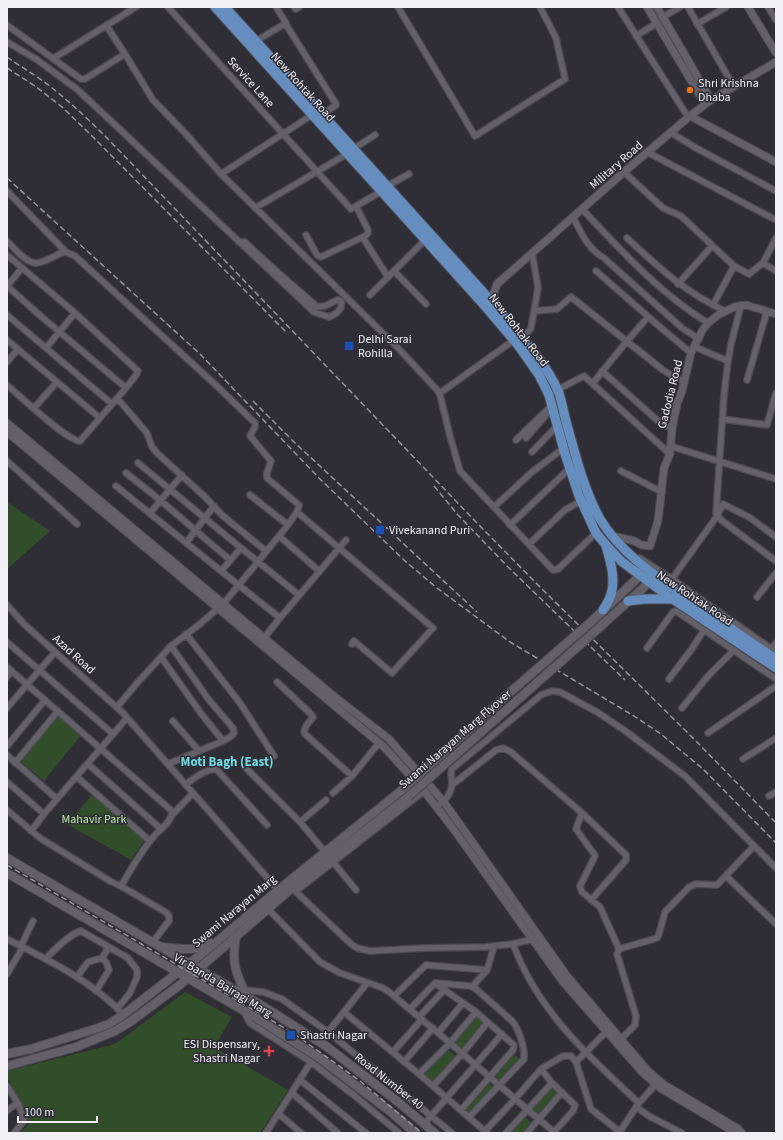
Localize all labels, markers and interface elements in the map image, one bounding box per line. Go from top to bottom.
street label: New Rohtak Road [267,49,339,126]
street label: Service Lane [223,53,278,112]
place label: Shri Krishna Dhaba [698,75,759,106]
marker: Shri Krishna Dhaba [685,85,695,95]
street label: Military Road [586,137,647,193]
street label: New Rohtak Road [485,290,553,370]
place label: Delhi Sarai Rohilla [358,331,412,362]
marker: Delhi Sarai Rohilla [343,340,355,352]
street label: Gadodia Road [654,358,687,430]
place label: Vivekanand Puri [389,522,470,539]
marker: Vivekanand Puri [374,524,386,536]
street label: New Rohtak Road [653,567,736,630]
street label: Azad Road [49,631,99,678]
street label: Swami Narayan Marg Flyover [395,685,516,793]
district label: Moti Bagh (East) [180,753,274,771]
park label: Mahavir Park [62,811,127,828]
street label: Swami Narayan Marg [189,871,280,952]
street label: Vir Banda Bairagi Marg [170,949,275,1022]
place label: Shastri Nagar [300,1027,368,1044]
marker: Shastri Nagar [285,1029,297,1041]
place label: ESI Dispensary, Shastri Nagar [183,1036,261,1067]
marker: ESI Dispensary, Shastri Nagar [263,1045,275,1057]
street label: Road Number 40 [351,1049,427,1114]
scale bar [18,1098,97,1124]
text: 100 m [24,1104,54,1121]

